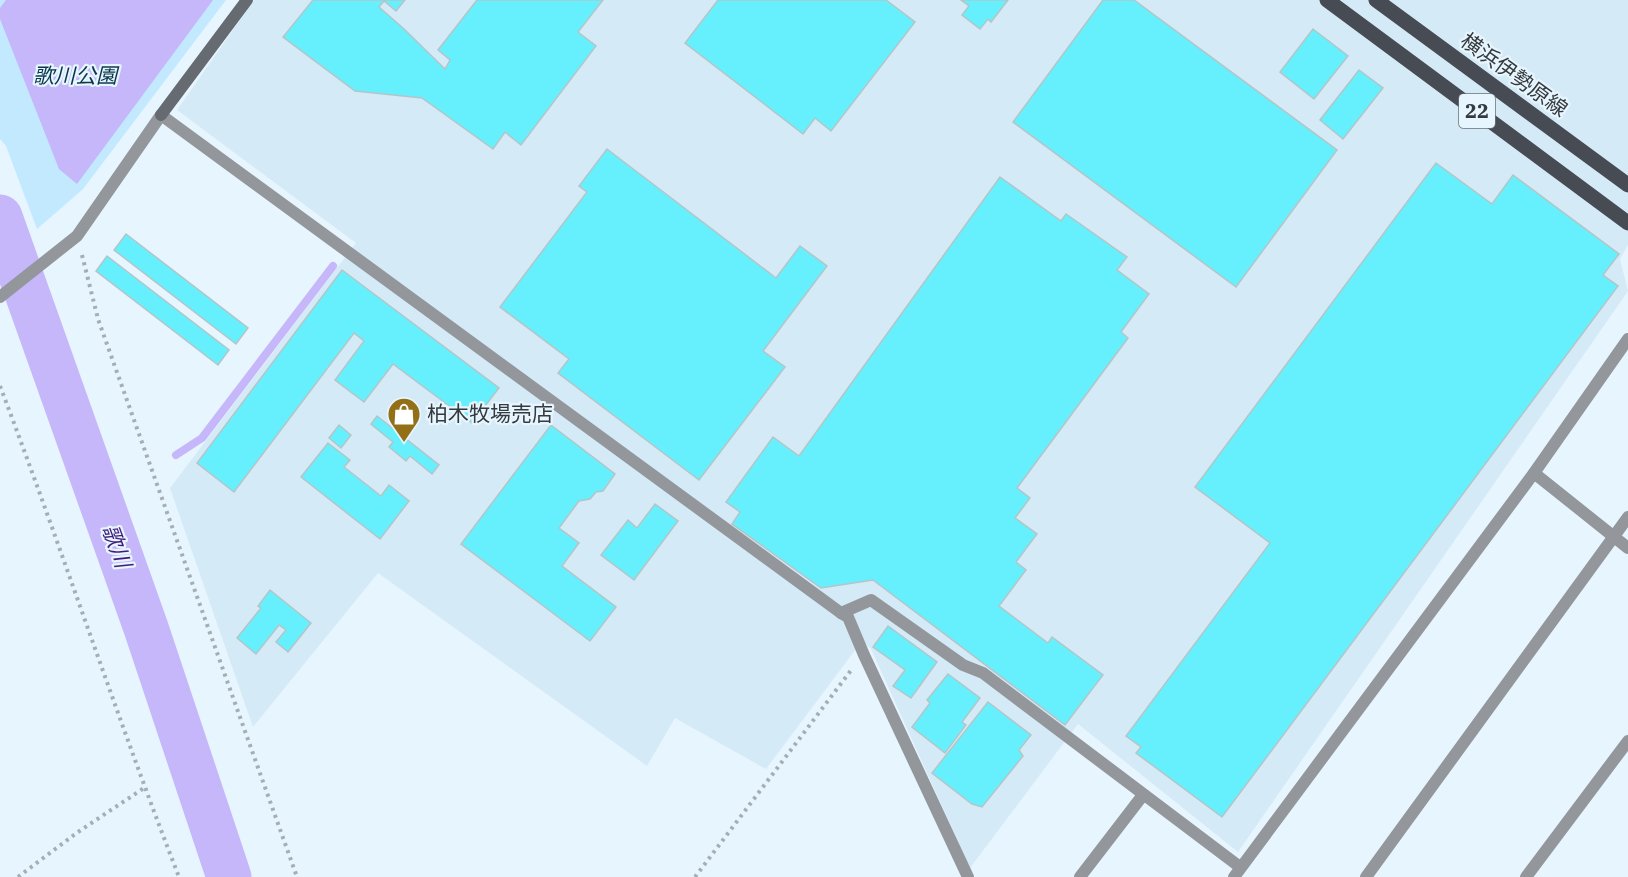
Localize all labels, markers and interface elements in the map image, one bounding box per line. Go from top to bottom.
street label: 横浜伊勢原線 [1455,26,1574,123]
park label: 歌川公園 [33,61,120,89]
road number: 22 [1459,94,1495,128]
shop icon: 柏木牧場売店 [386,396,422,443]
place label: 柏木牧場売店 [427,399,553,427]
water label: 歌川 [96,520,139,573]

